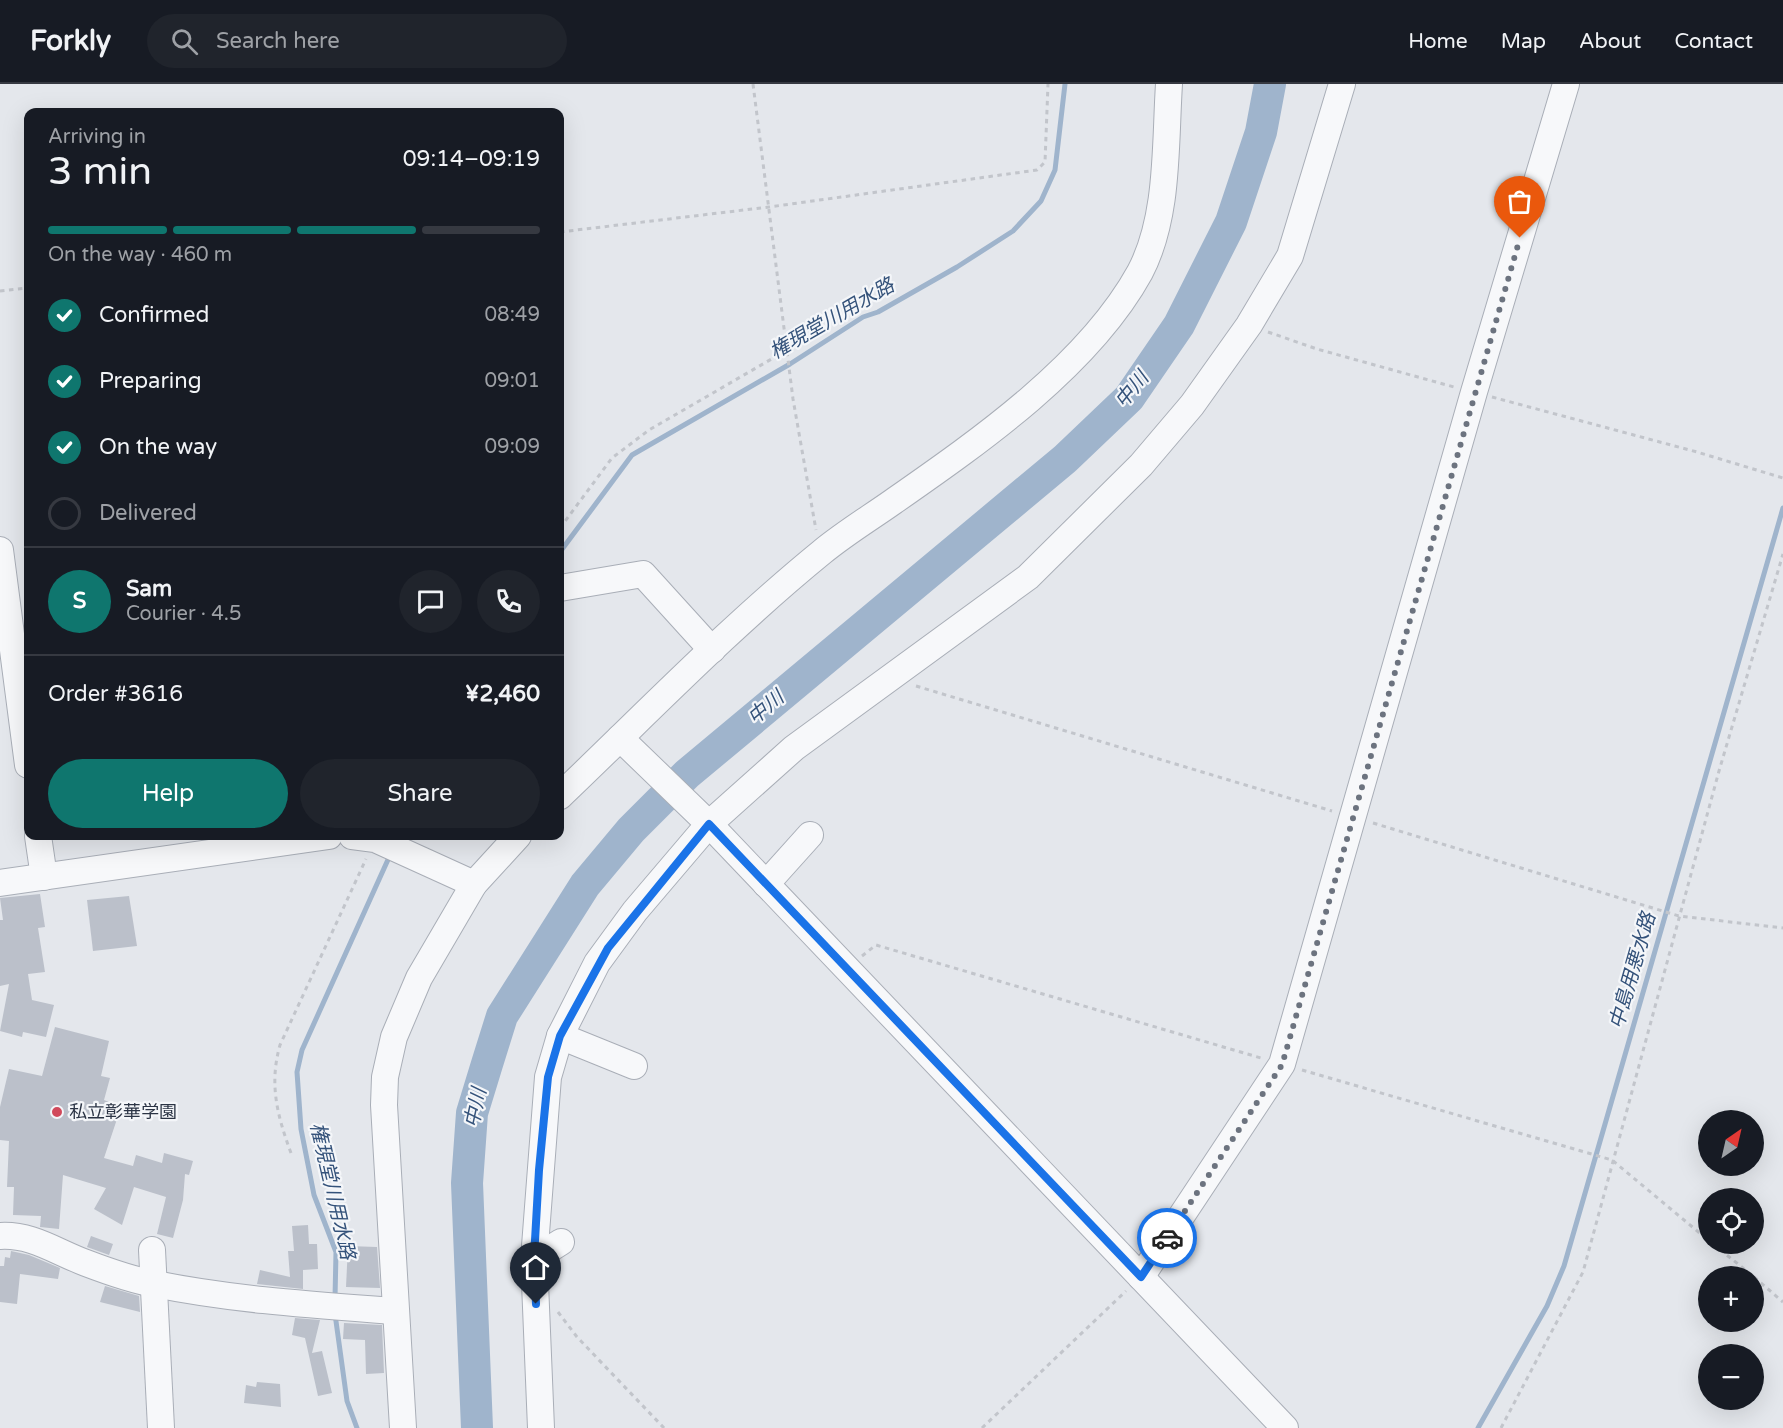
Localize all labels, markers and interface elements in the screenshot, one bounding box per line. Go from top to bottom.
search box [147,14,567,68]
text: Forkly [30,24,111,58]
icon: search [168,25,201,58]
text: Search here [216,28,340,54]
text: Home [1408,29,1468,54]
text: Map [1501,29,1546,54]
text: About [1579,29,1641,54]
text: Contact [1674,29,1753,54]
text: Arriving in [48,125,146,149]
text: 09:14–09:19 [403,146,540,172]
text: 3 min [48,148,152,195]
pin [1494,176,1545,238]
icon: bag [1503,185,1536,218]
text: On the way · 460 m [48,243,232,267]
water label: 権現堂川用水路 [765,273,900,364]
icon: check [48,299,81,332]
text: Confirmed [99,302,209,328]
text: 08:49 [485,303,540,327]
icon: check [48,365,81,398]
water label: 中川 [1110,365,1155,413]
text: Preparing [99,368,202,394]
text: 09:01 [485,369,540,393]
icon: check [48,431,81,464]
text: On the way [99,434,217,460]
text: 09:09 [485,435,540,459]
text: Delivered [99,500,197,526]
button: chat [399,570,462,633]
button: phone [477,570,540,633]
text: Sam [126,576,172,602]
text: S [73,588,86,614]
text: Courier · 4.5 [126,602,241,626]
text: Order #3616 [48,681,183,707]
text: ¥2,460 [465,681,540,707]
water label: 中川 [743,685,791,730]
button: Help [48,759,288,828]
button: Share [300,759,540,828]
water label: 中島用悪水路 [1605,908,1662,1032]
water label: 中川 [460,1084,492,1130]
place label: 私立彰華学園 [69,1101,177,1123]
marker: 私立彰華学園 [50,1105,64,1119]
north arrow [1698,1110,1764,1176]
map controls [1698,1110,1764,1410]
water label: 権現堂川用水路 [305,1120,360,1264]
button: locate [1698,1188,1764,1254]
courier [1137,1208,1197,1268]
icon: car [1151,1222,1184,1255]
pin [510,1242,561,1304]
icon: home [519,1251,552,1284]
button: + [1698,1266,1764,1332]
button: − [1698,1344,1764,1410]

